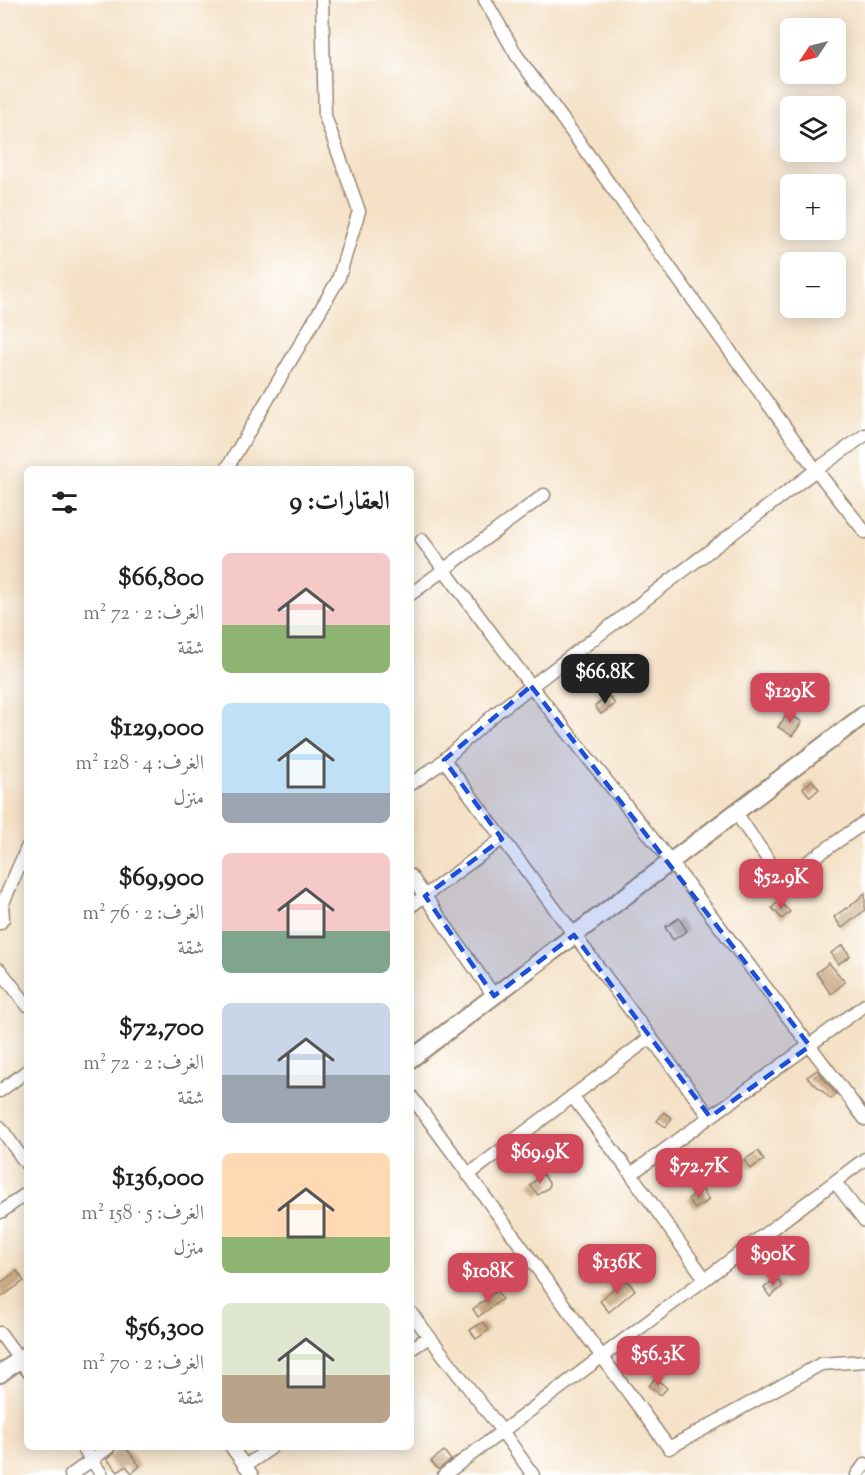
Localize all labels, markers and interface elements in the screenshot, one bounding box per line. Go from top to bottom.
north arrow [780,18,846,84]
map controls [780,18,846,318]
button: layers [780,96,846,162]
button: + [780,174,846,240]
button: − [780,252,846,318]
text: العقارات: 9 [289,484,390,521]
icon: filters [48,486,81,519]
text: $66,800 [118,560,204,597]
icon: home [270,577,342,649]
text: الغرف: 2 · 72 m² [83,600,204,629]
text: شقة [178,635,204,664]
pin: $66.8K [556,654,654,705]
text: $66.8K [575,659,635,688]
pin: $129K [748,673,832,724]
text: $129K [764,678,816,707]
text: $129,000 [109,710,204,747]
icon: home [270,727,342,799]
text: الغرف: 4 · 128 m² [75,750,204,779]
text: منزل [173,785,204,814]
pin: $52.9K [732,859,830,910]
text: $69,900 [118,860,204,897]
text: $52.9K [753,864,809,893]
icon: home [270,877,342,949]
text: الغرف: 2 · 76 m² [82,900,204,929]
text: شقة [178,935,204,964]
text: $72,700 [119,1010,204,1047]
icon: home [270,1027,342,1099]
text: الغرف: 2 · 72 m² [83,1050,204,1079]
text: شقة [178,1085,204,1114]
pin: $69.9K [491,1134,589,1185]
text: $69.9K [510,1139,570,1168]
pin: $72.7K [650,1148,748,1199]
text: $72.7K [669,1153,729,1182]
text: $136,000 [112,1160,204,1197]
icon: home [270,1177,342,1249]
text: الغرف: 5 · 158 m² [81,1200,204,1229]
text: منزل [173,1235,204,1264]
pin: $90K [737,1236,809,1287]
text: $90K [750,1241,796,1270]
pin: $136K [575,1244,659,1295]
text: $136K [592,1249,642,1278]
pin: $108K [446,1253,530,1304]
text: $108K [462,1258,514,1287]
text: $56,300 [125,1310,204,1347]
icon: home [270,1327,342,1399]
pin: $56.3K [609,1336,707,1387]
text: $56.3K [631,1341,685,1370]
text: الغرف: 2 · 70 m² [82,1350,204,1379]
text: شقة [178,1385,204,1414]

